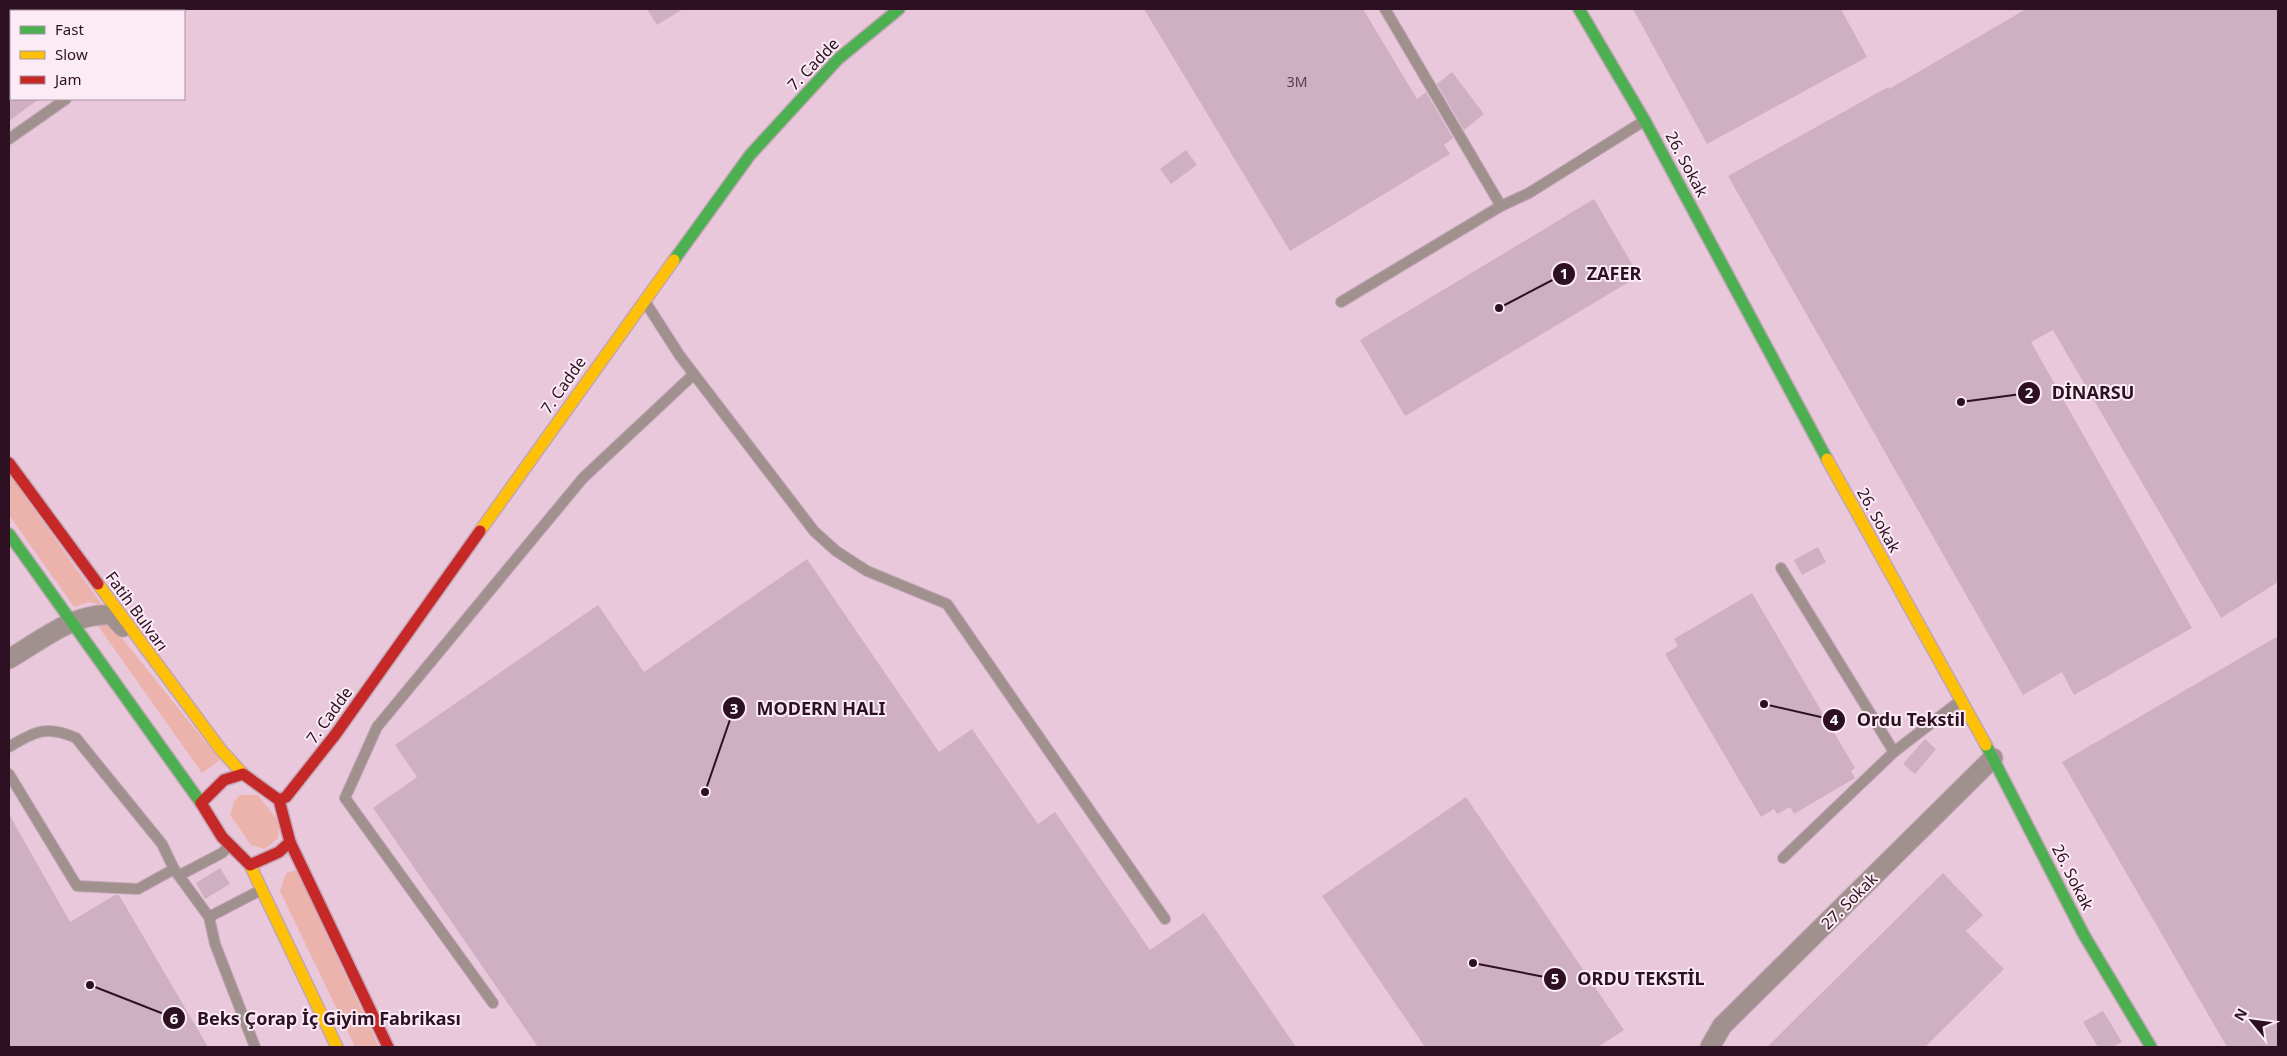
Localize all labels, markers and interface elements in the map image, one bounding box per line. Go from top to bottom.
legend [10,10,185,100]
text: Fast [55,19,84,39]
street label: 7. Cadde [782,33,844,95]
text: Slow [55,44,88,64]
text: Jam [53,69,82,89]
house number: 3M [1287,72,1307,91]
street label: 26. Sokak [1661,127,1714,201]
callout: ZAFER [1552,258,1652,291]
text: ZAFER [1587,261,1642,285]
text: 1 [1560,263,1568,283]
street label: 7. Cadde [535,352,591,418]
callout: DİNARSU [2017,377,2145,410]
text: DİNARSU [2052,380,2134,404]
text: 2 [2025,382,2034,402]
street label: 26. Sokak [1852,483,1906,557]
street label: Fatih Bulvarı [101,567,173,655]
street label: 7. Cadde [301,682,357,748]
callout: MODERN HALI [722,692,896,725]
text: MODERN HALI [757,696,885,720]
text: 3 [730,698,738,718]
callout: Ordu Tekstil [1821,704,1975,737]
text: Ordu Tekstil [1857,707,1965,731]
text: 4 [1830,709,1839,729]
street label: 26. Sokak [2047,840,2099,914]
street label: 27. Sokak [1816,868,1882,934]
callout: ORDU TEKSTİL [1542,963,1715,996]
text: ORDU TEKSTİL [1577,966,1705,990]
text: 5 [1551,968,1559,988]
north arrow [2227,996,2277,1046]
callout: Beks Çorap İç Giyim Fabrikası [161,1002,471,1035]
text: N [2229,1005,2251,1024]
text: Beks Çorap İç Giyim Fabrikası [197,1006,461,1030]
text: 6 [170,1008,179,1028]

